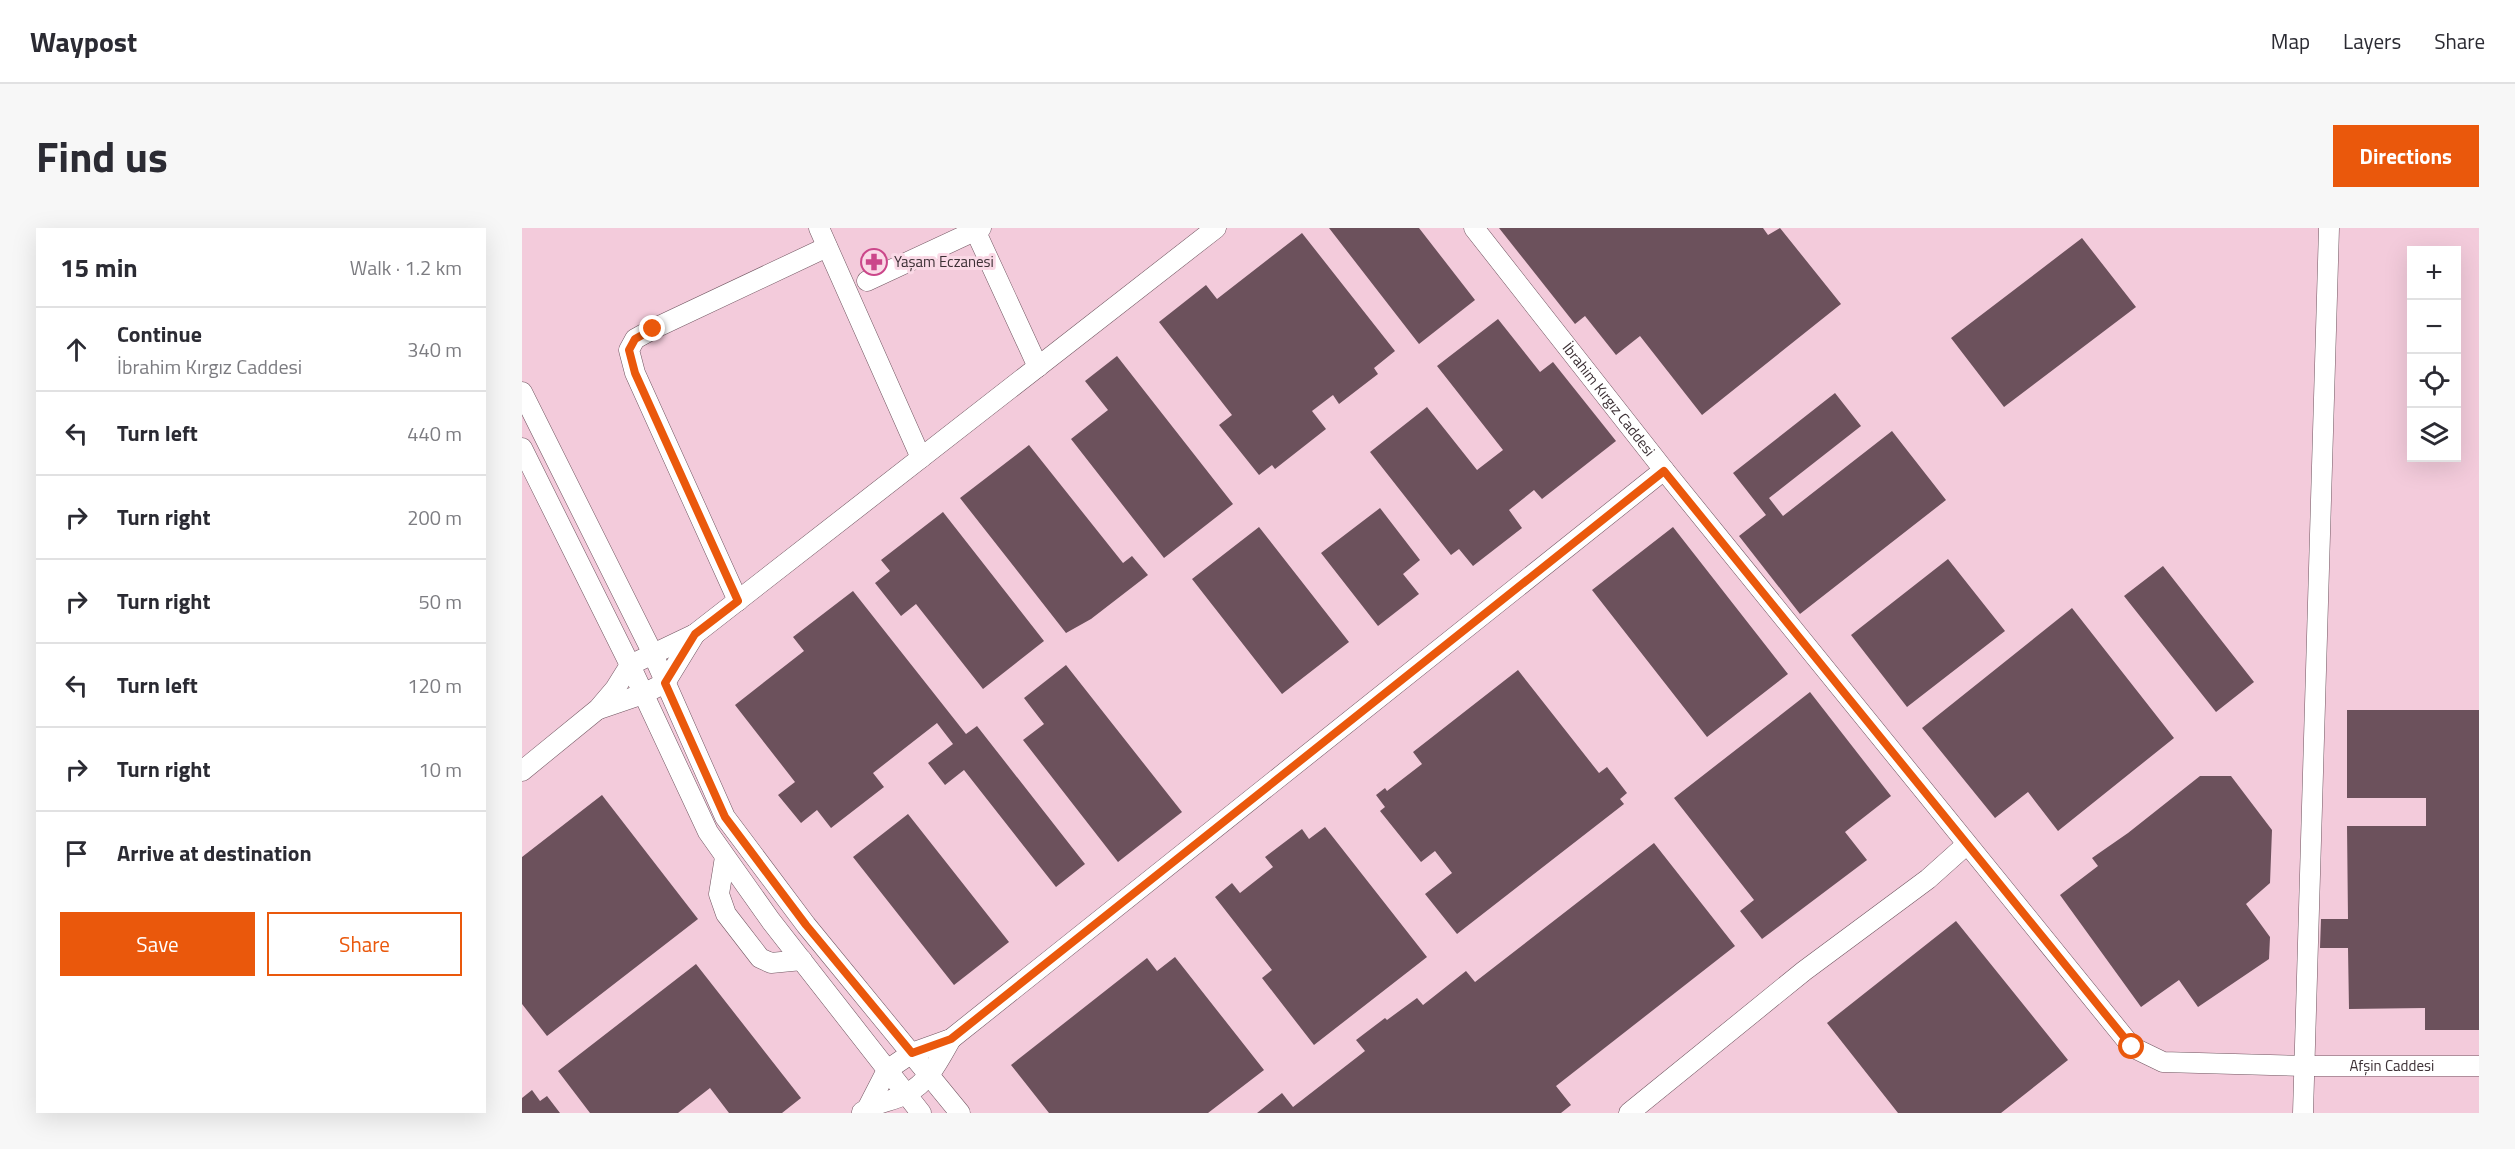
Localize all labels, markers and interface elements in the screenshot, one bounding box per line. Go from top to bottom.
text: Waypost [30,20,137,63]
text: Map [2271,25,2310,57]
text: Layers [2343,25,2401,57]
text: Share [2434,25,2485,57]
text: Find us [36,124,168,188]
button: Directions [2333,125,2479,187]
map controls [2407,246,2461,462]
button: + [2407,246,2461,300]
pharmacy icon: Yaşam Eczanesi [859,247,889,277]
text: 15 min [60,248,138,287]
place label: Yaşam Eczanesi [894,250,994,273]
text: Walk · 1.2 km [350,252,462,283]
button: − [2407,300,2461,354]
route end [639,315,665,341]
text: Continue [117,317,202,351]
icon: ahead [60,333,93,366]
text: 340 m [407,334,462,365]
street label: İbrahim Kırgız Caddesi [1557,337,1661,461]
text: İbrahim Kırgız Caddesi [117,351,302,382]
button: locate [2407,354,2461,408]
button: layers [2407,408,2461,462]
text: Turn left [117,416,198,450]
icon: left [60,417,93,450]
text: 440 m [407,418,462,449]
text: Turn right [117,500,211,534]
icon: right [60,501,93,534]
text: 200 m [407,502,462,533]
text: Turn right [117,584,211,618]
icon: right [60,585,93,618]
text: 50 m [418,586,462,617]
text: Turn left [117,668,198,702]
icon: left [60,669,93,702]
text: 120 m [407,670,462,701]
text: Turn right [117,752,211,786]
icon: right [60,753,93,786]
text: 10 m [418,754,462,785]
text: Arrive at destination [117,836,312,870]
icon: arrive [60,837,93,870]
button: Save [60,912,255,976]
button: Share [267,912,462,976]
route start [2118,1033,2144,1059]
street label: Afşin Caddesi [2349,1054,2434,1077]

